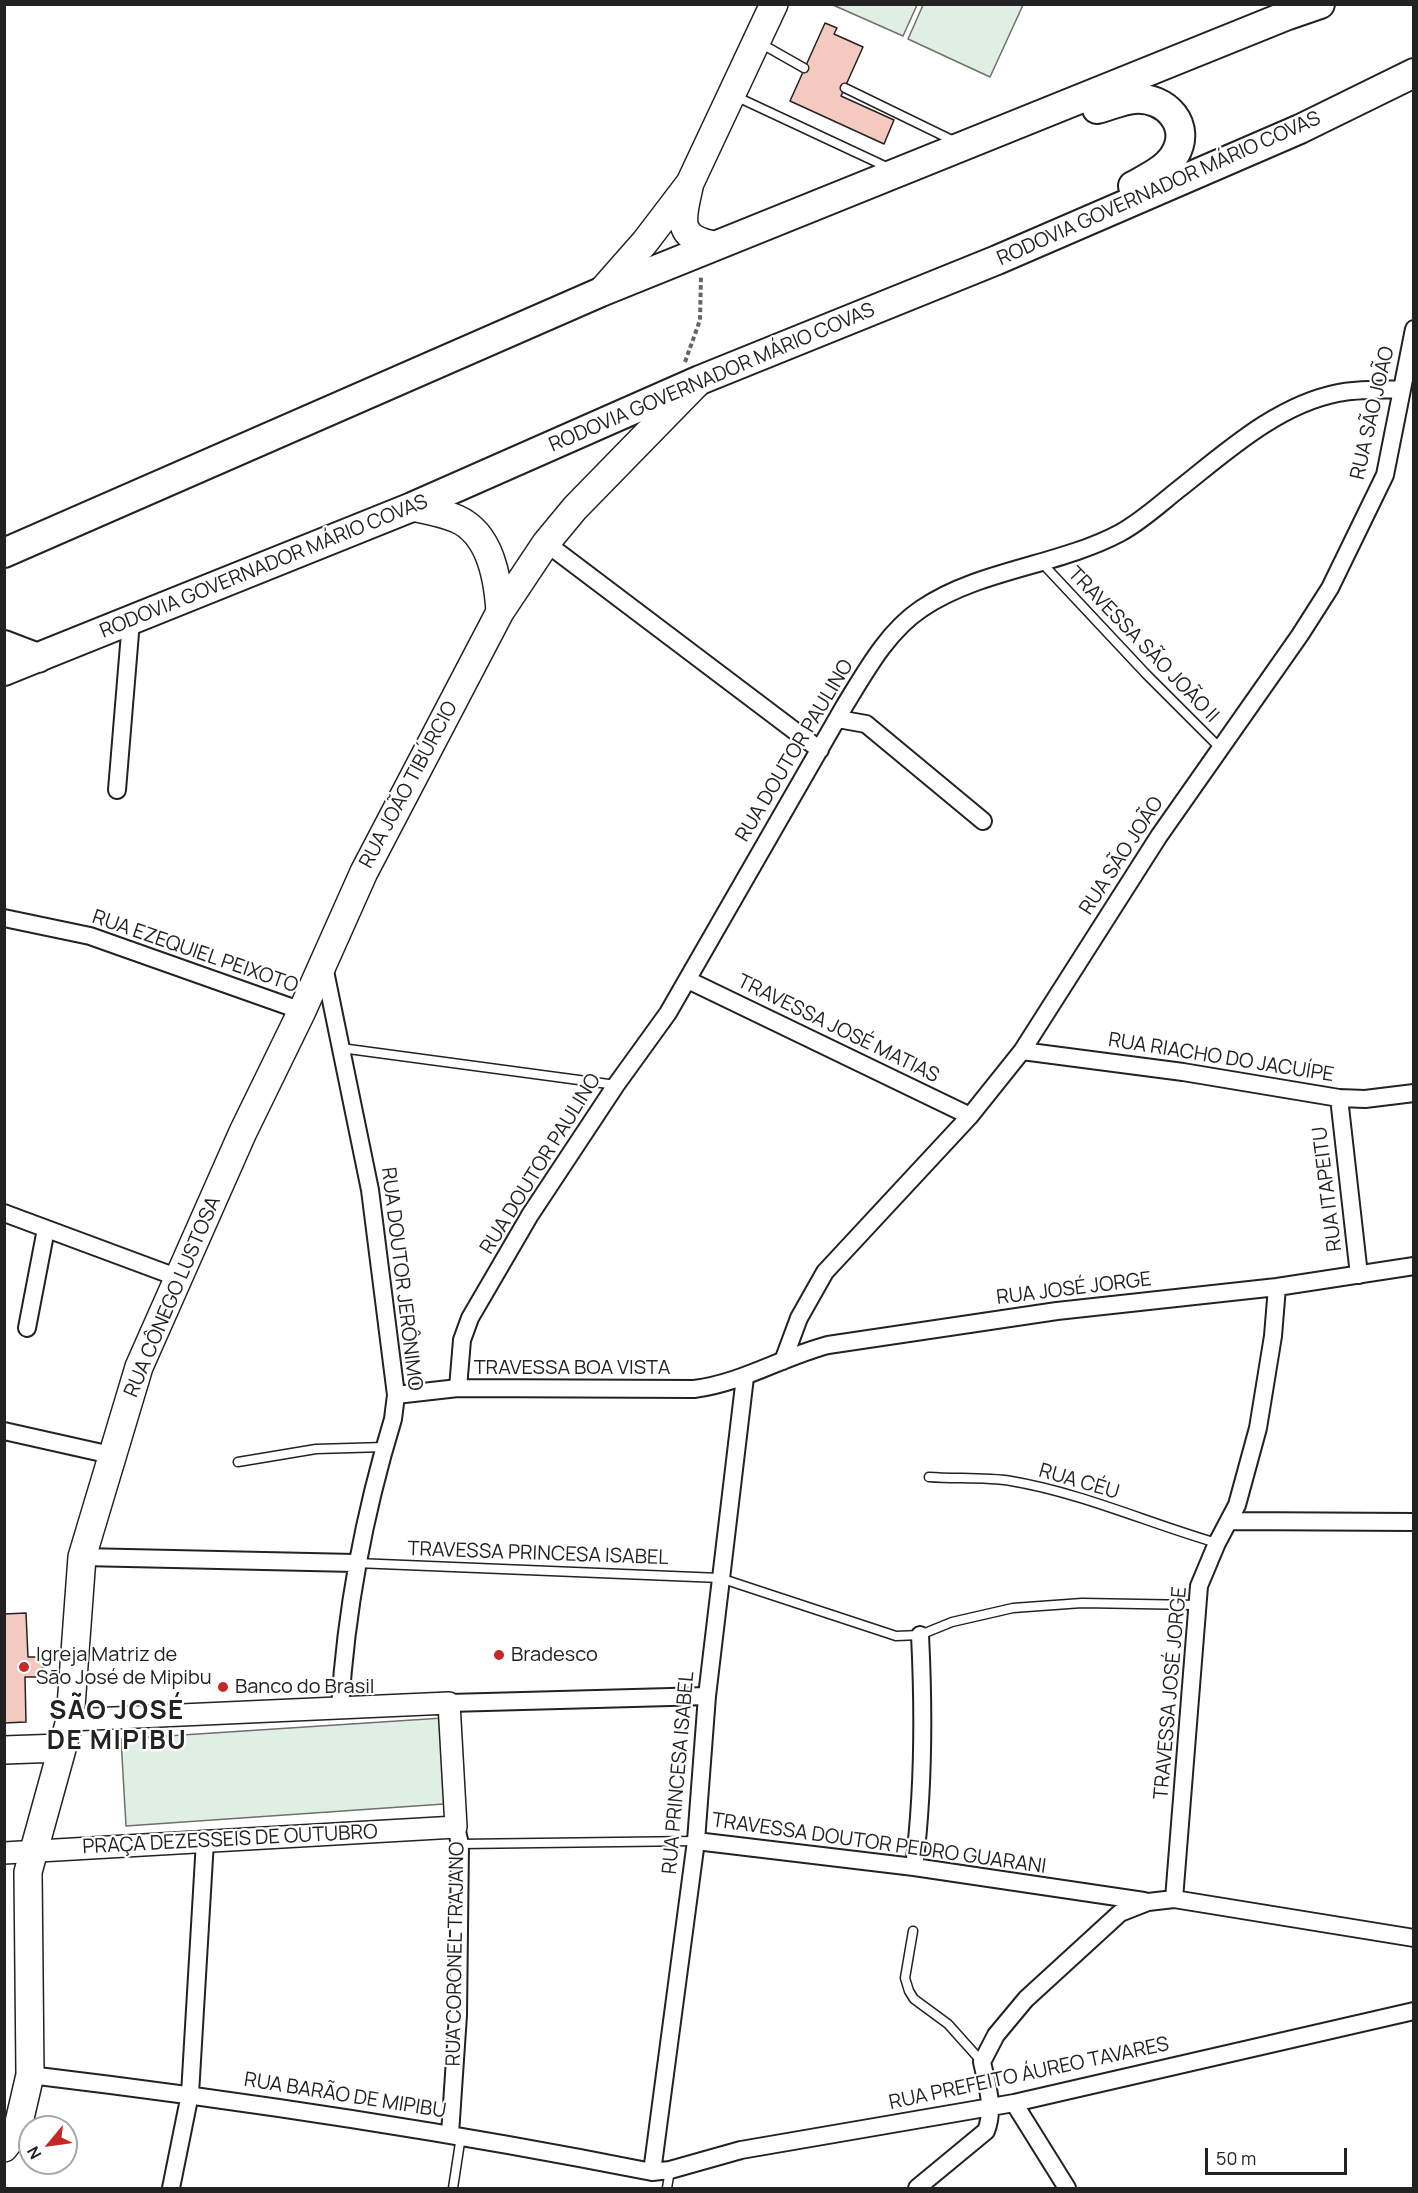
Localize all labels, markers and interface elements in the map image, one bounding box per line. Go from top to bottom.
street label: RODOVIA GOVERNADOR MÁRIO COVAS [994,107,1324,271]
street label: RODOVIA GOVERNADOR MÁRIO COVAS [546,298,878,458]
street label: RUA SÃO JOÃO [1346,344,1400,482]
street label: RODOVIA GOVERNADOR MÁRIO COVAS [97,490,431,644]
street label: TRAVESSA SÃO JOÃO II [1063,562,1223,728]
street label: RUA DOUTOR PAULINO [731,656,859,846]
street label: RUA JOÃO TIBÚRCIO [355,697,463,873]
street label: RUA SÃO JOÃO [1075,792,1169,920]
street label: RUA EZEQUIEL PEIXOTO [89,905,301,999]
street label: TRAVESSA JOSÉ MATIAS [733,970,943,1088]
street label: RUA RIACHO DO JACUÍPE [1106,1028,1336,1088]
street label: RUA DOUTOR PAULINO [476,1069,606,1259]
street label: RUA ITAPEITU [1308,1125,1348,1253]
street label: RUA DOUTOR JERÔNIMO [375,1166,427,1392]
street label: RUA CÔNEGO LUSTOSA [120,1193,226,1401]
street label: RUA JOSÉ JORGE [995,1268,1153,1310]
street label: TRAVESSA BOA VISTA [474,1356,670,1380]
street label: RUA CÉU [1036,1459,1122,1505]
street label: TRAVESSA PRINCESA ISABEL [407,1537,669,1571]
street label: TRAVESSA JOSÉ JORGE [1150,1586,1192,1800]
place label: Igreja Matriz de São José de Mipibu [36,1643,212,1690]
place label: Bradesco [511,1643,598,1667]
marker: Bradesco [492,1648,506,1662]
marker: Igreja Matriz de São José de Mipibu [17,1660,31,1674]
street label: RUA PRINCESA ISABEL [658,1671,700,1875]
place label: Banco do Brasil [235,1675,374,1699]
marker: Banco do Brasil [216,1680,230,1694]
district label: SÃO JOSÉ DE MIPIBU [47,1696,187,1757]
street label: TRAVESSA DOUTOR PEDRO GUARANI [710,1809,1048,1879]
street label: PRAÇA DEZESSEIS DE OUTUBRO [82,1820,378,1860]
street label: RUA CORONEL TRAJANO [442,1841,470,2067]
street label: RUA PREFEITO ÁUREO TAVARES [887,2033,1171,2115]
street label: RUA BARÃO DE MIPIBU [242,2068,448,2124]
north arrow [18,2115,78,2175]
scale bar [1208,2136,1350,2174]
text: N [22,2142,46,2163]
text: 50 m [1216,2146,1256,2170]

